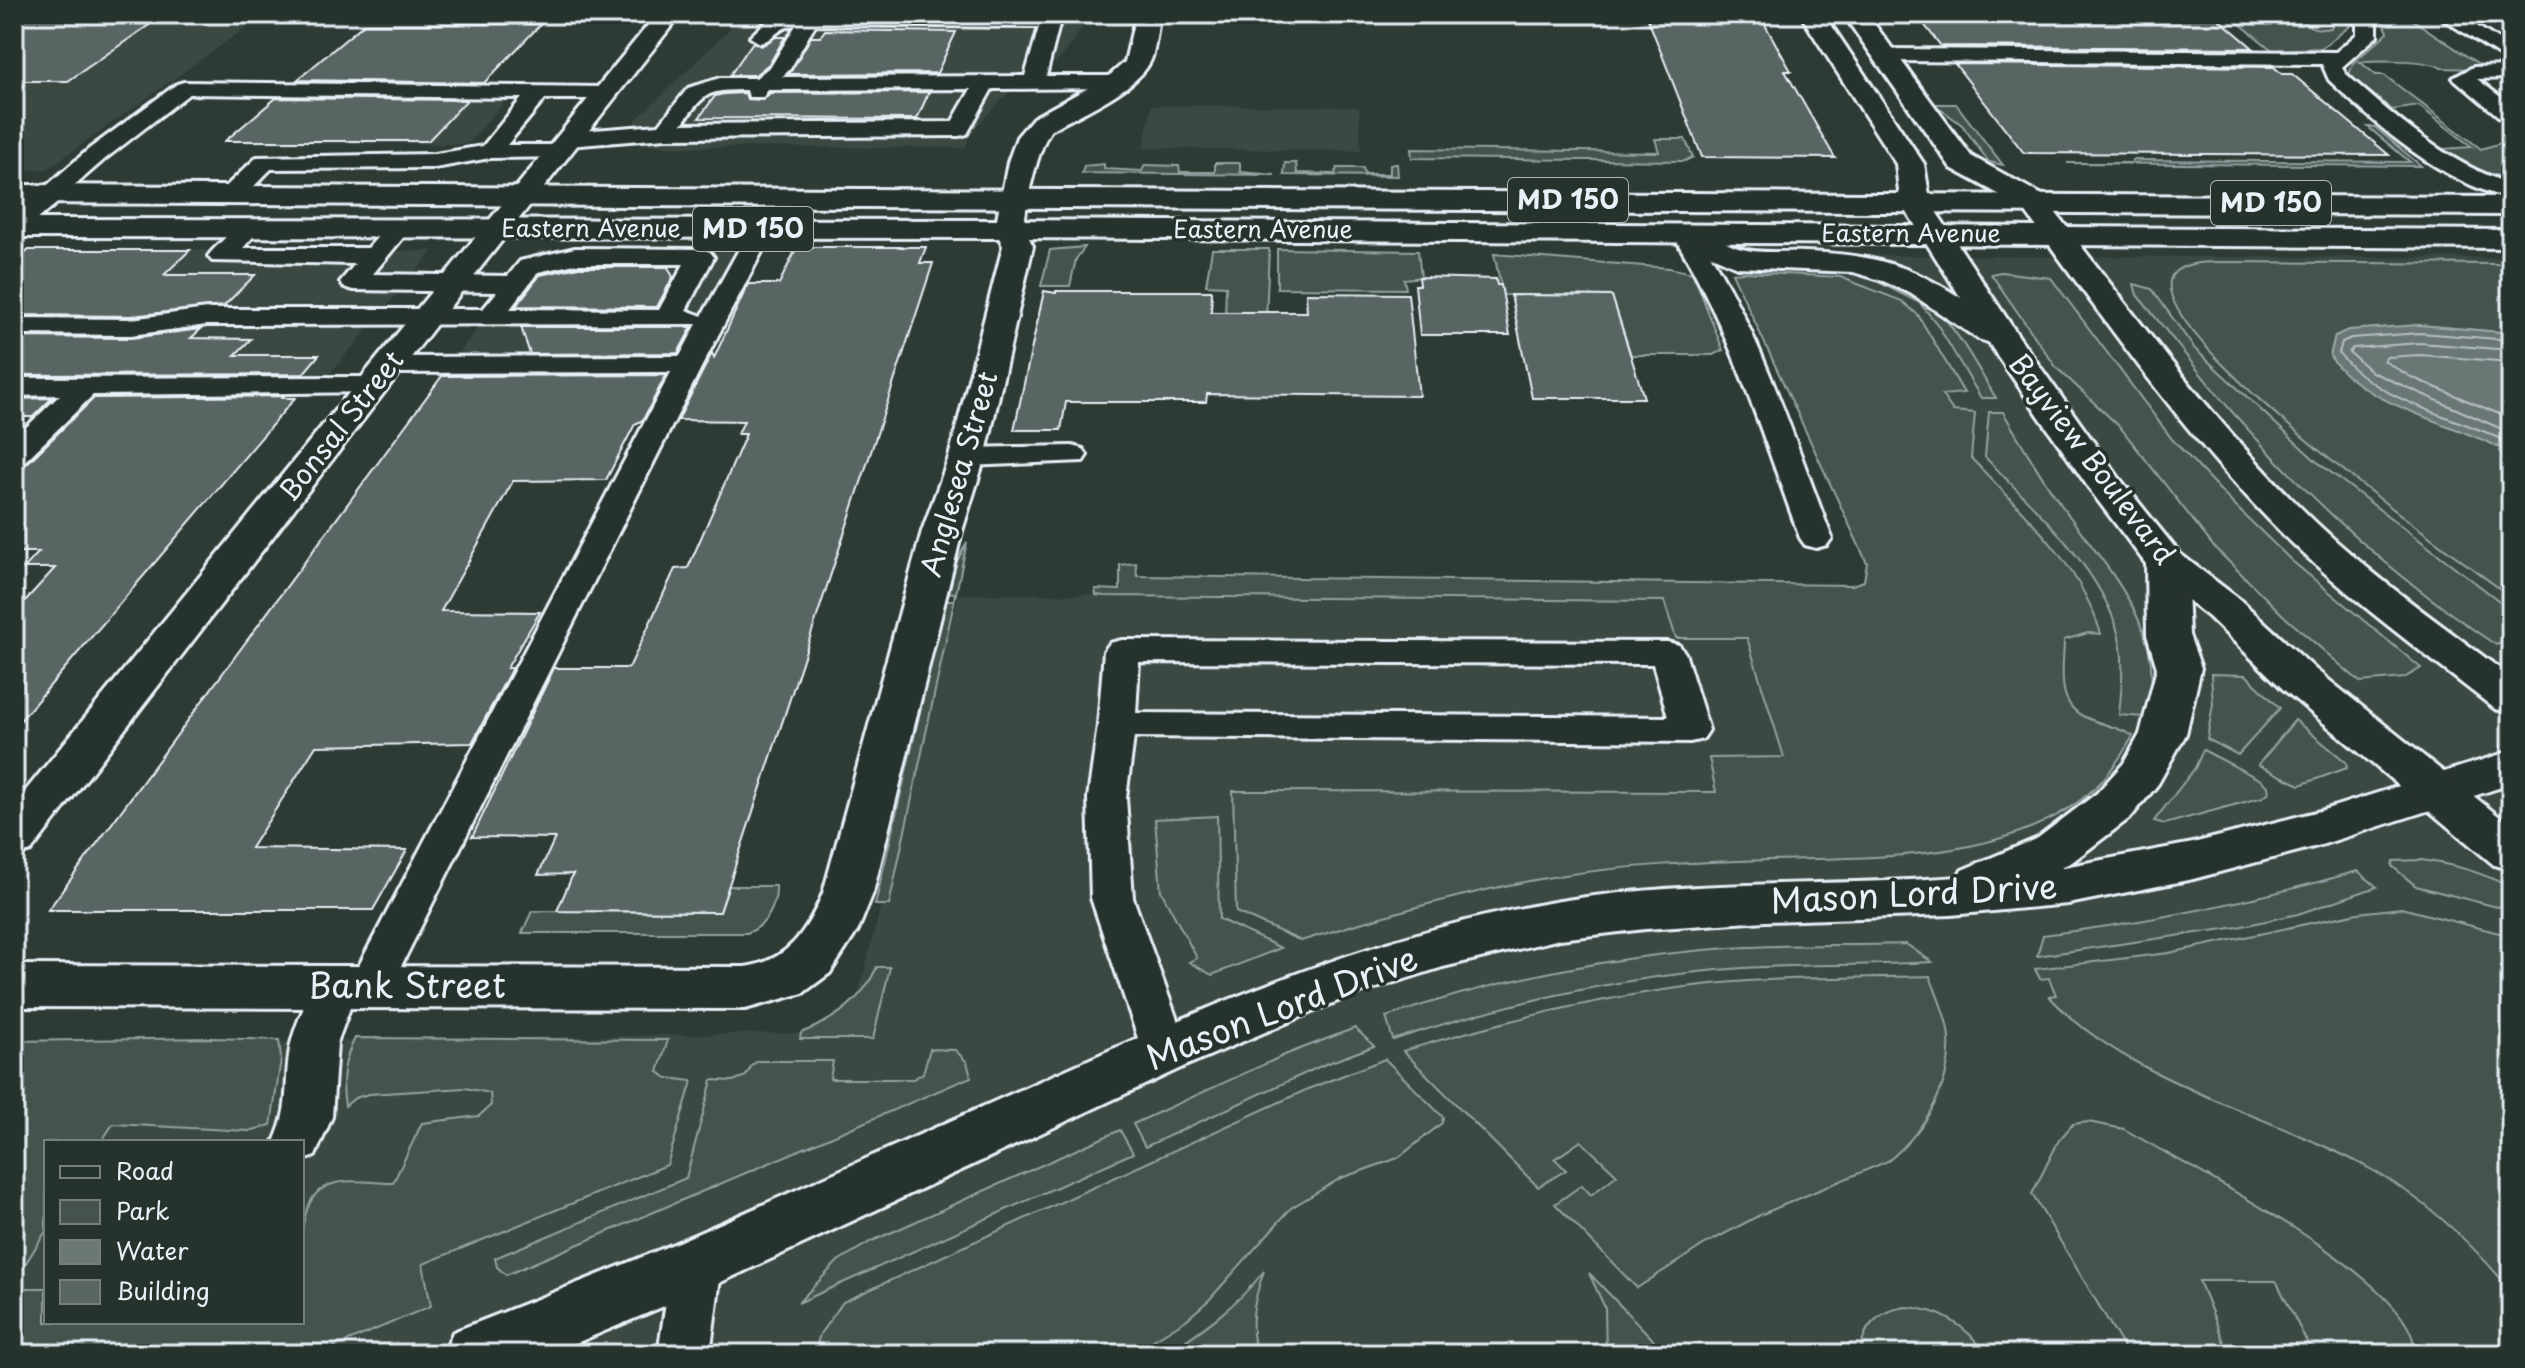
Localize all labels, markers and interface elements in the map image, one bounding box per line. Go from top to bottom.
road number: MD 150 [1508,178,1628,222]
road number: MD 150 [2211,181,2331,225]
road number: MD 150 [693,207,813,251]
street label: Eastern Avenue [501,209,681,245]
street label: Eastern Avenue [1173,210,1353,246]
street label: Eastern Avenue [1821,214,2001,250]
street label: Bonsal Street [267,340,413,510]
street label: Bayview Boulevard [1999,343,2187,573]
street label: Anglesea Street [908,366,1007,581]
street label: Mason Lord Drive [1769,859,2059,925]
street label: Mason Lord Drive [1138,930,1425,1082]
street label: Bank Street [308,958,506,1010]
legend [44,1140,304,1324]
text: Road [116,1152,174,1188]
text: Park [116,1192,170,1228]
text: Water [116,1232,189,1268]
text: Building [116,1272,210,1308]

